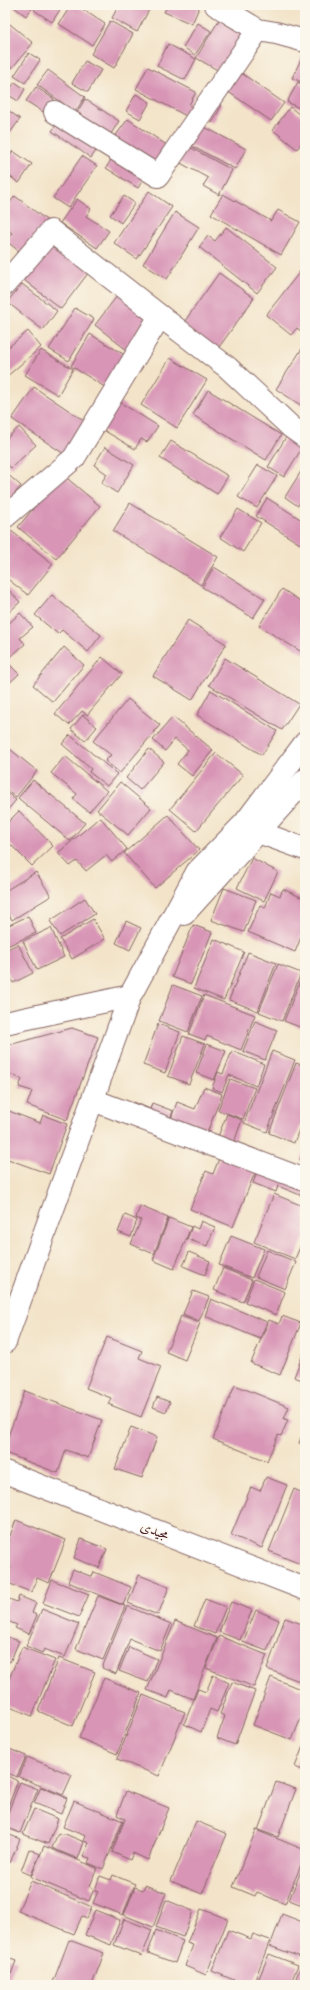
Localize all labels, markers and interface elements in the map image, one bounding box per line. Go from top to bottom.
street label: مجیدی [138,1515,173,1545]

